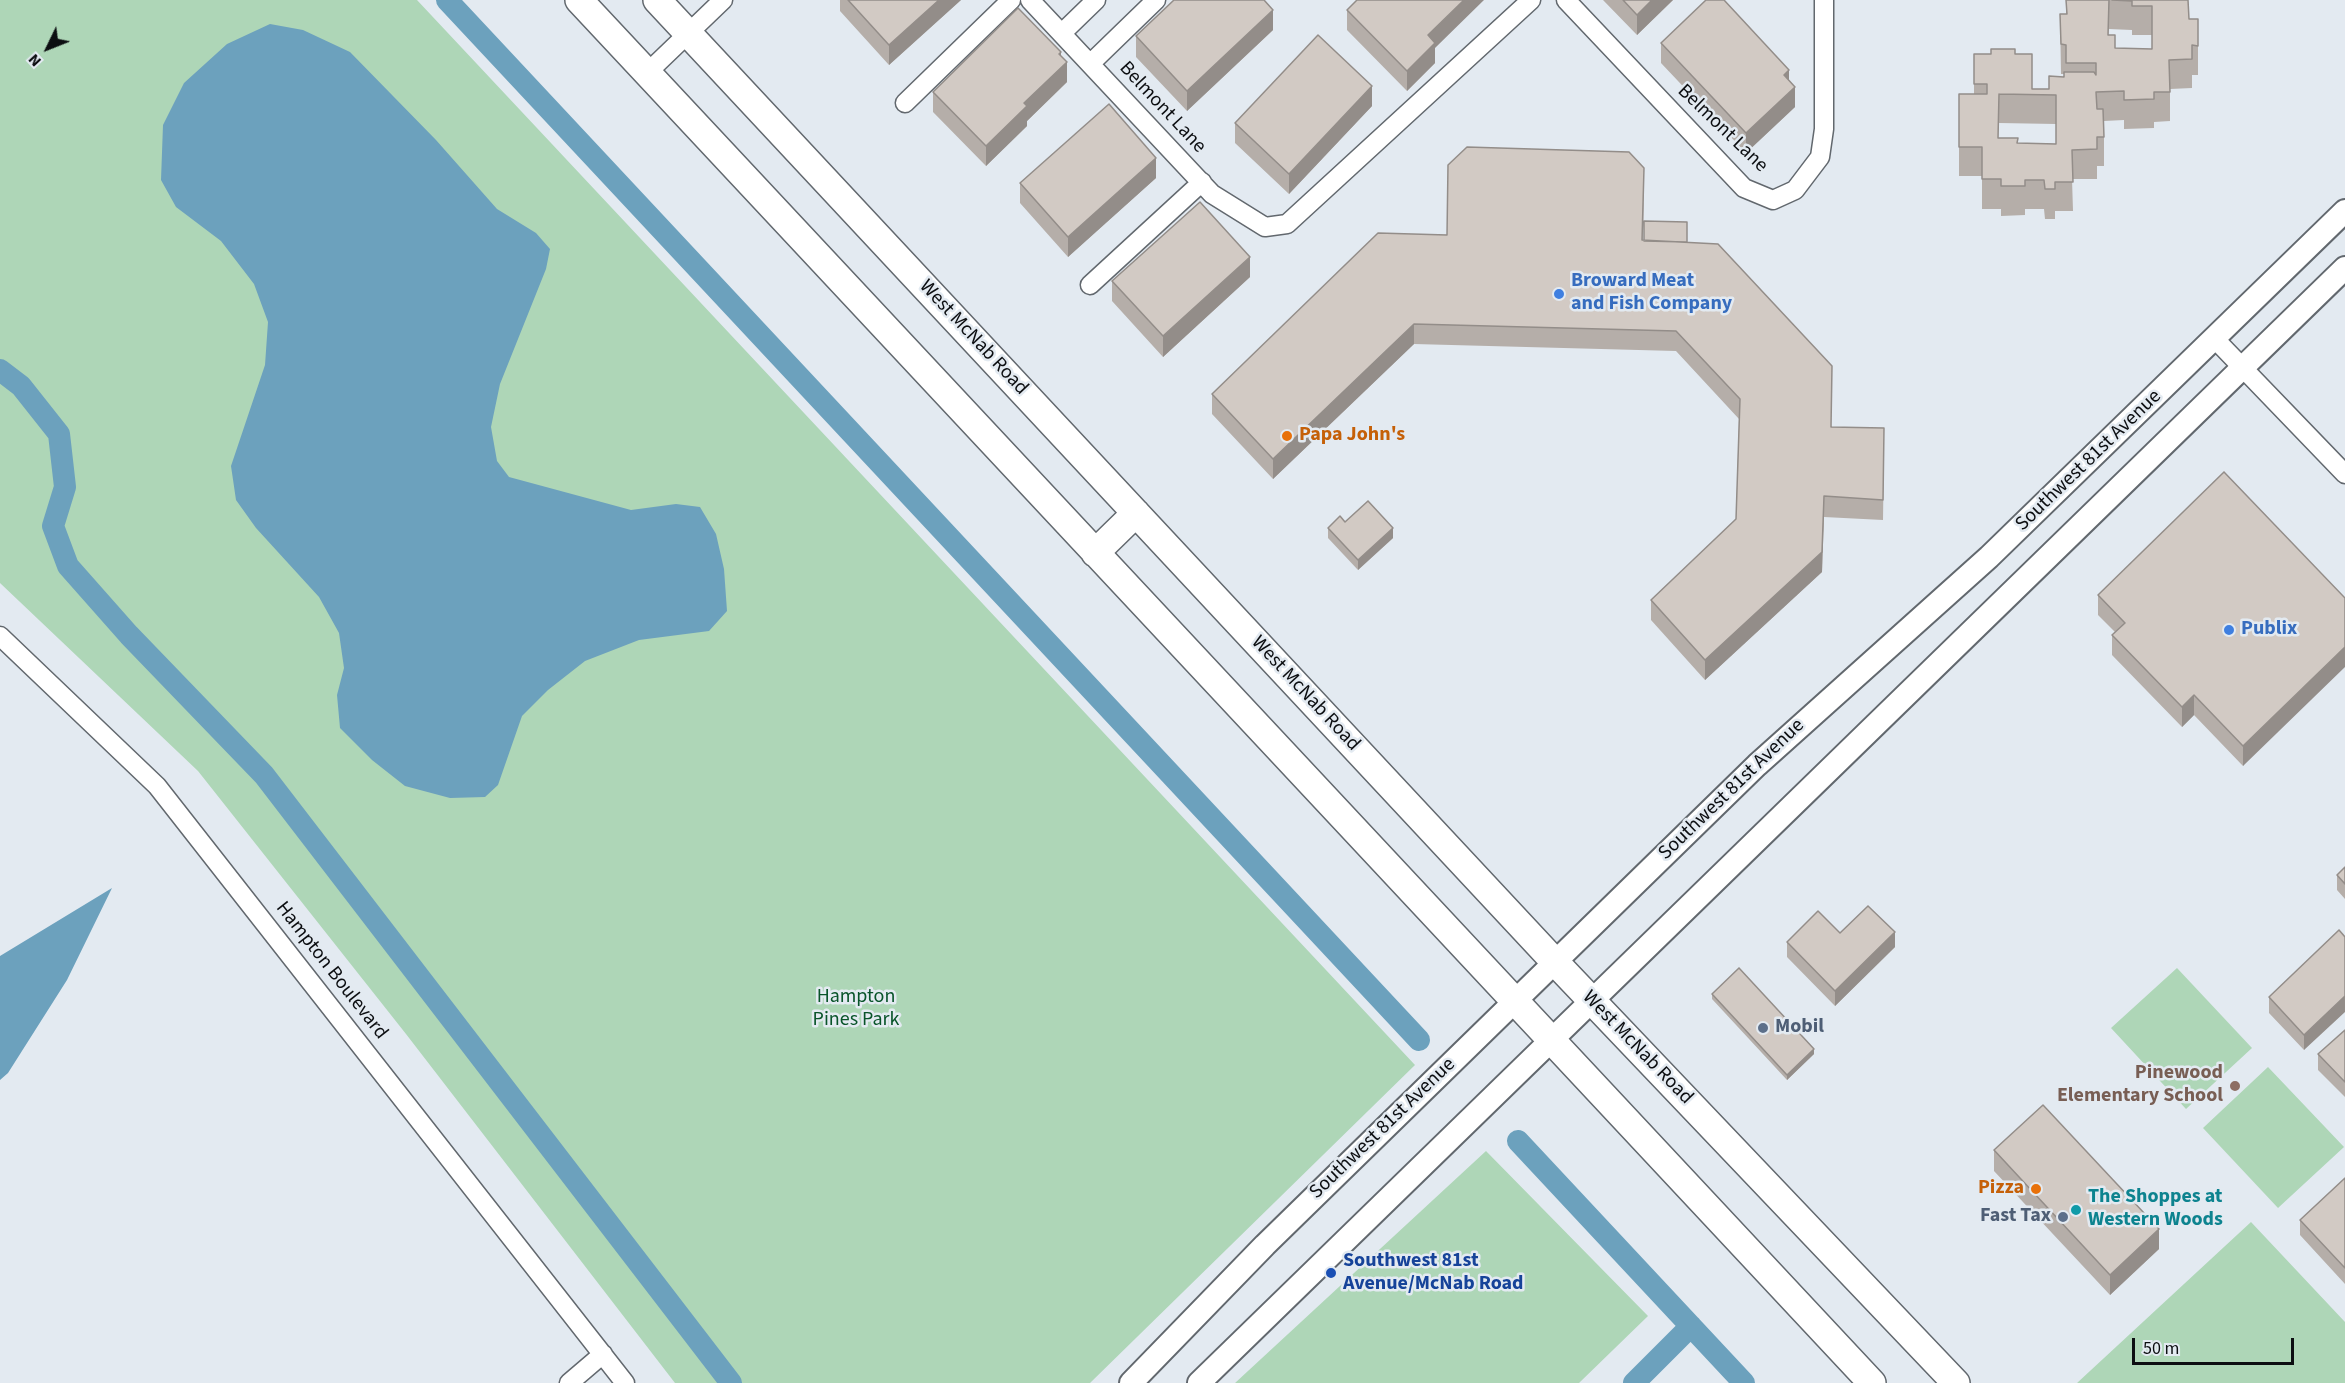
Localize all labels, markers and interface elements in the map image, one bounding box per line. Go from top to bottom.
north arrow [18,18,78,78]
text: N [23,49,47,72]
street label: Belmont Lane [1113,57,1211,159]
street label: Belmont Lane [1672,80,1772,178]
place label: Broward Meat and Fish Company [1571,270,1732,317]
street label: West McNab Road [913,275,1033,401]
marker: Broward Meat and Fish Company [1552,287,1566,301]
street label: Southwest 81st Avenue [2011,385,2167,537]
place label: Papa John's [1299,424,1405,448]
marker: Papa John's [1280,429,1294,443]
place label: Publix [2241,618,2297,642]
marker: Publix [2222,623,2236,637]
street label: West McNab Road [1245,631,1365,757]
street label: Southwest 81st Avenue [1654,714,1810,866]
street label: Hampton Boulevard [270,897,392,1045]
park label: Hampton Pines Park [813,986,899,1033]
street label: West McNab Road [1577,986,1697,1110]
place label: Mobil [1775,1016,1824,1040]
marker: Mobil [1756,1021,1770,1035]
street label: Southwest 81st Avenue [1305,1053,1461,1205]
place label: Pinewood Elementary School [2057,1062,2223,1109]
marker: Pinewood Elementary School [2228,1079,2242,1093]
place label: Pizza [1978,1177,2024,1201]
marker: Pizza [2029,1182,2043,1196]
place label: The Shoppes at Western Woods [2088,1186,2223,1233]
marker: The Shoppes at Western Woods [2069,1203,2083,1217]
place label: Fast Tax [1980,1205,2051,1229]
marker: Fast Tax [2056,1210,2070,1224]
place label: Southwest 81st Avenue/McNab Road [1343,1250,1524,1297]
marker: Southwest 81st Avenue/McNab Road [1324,1266,1338,1280]
scale bar [2135,1326,2297,1364]
text: 50 m [2143,1336,2179,1361]

